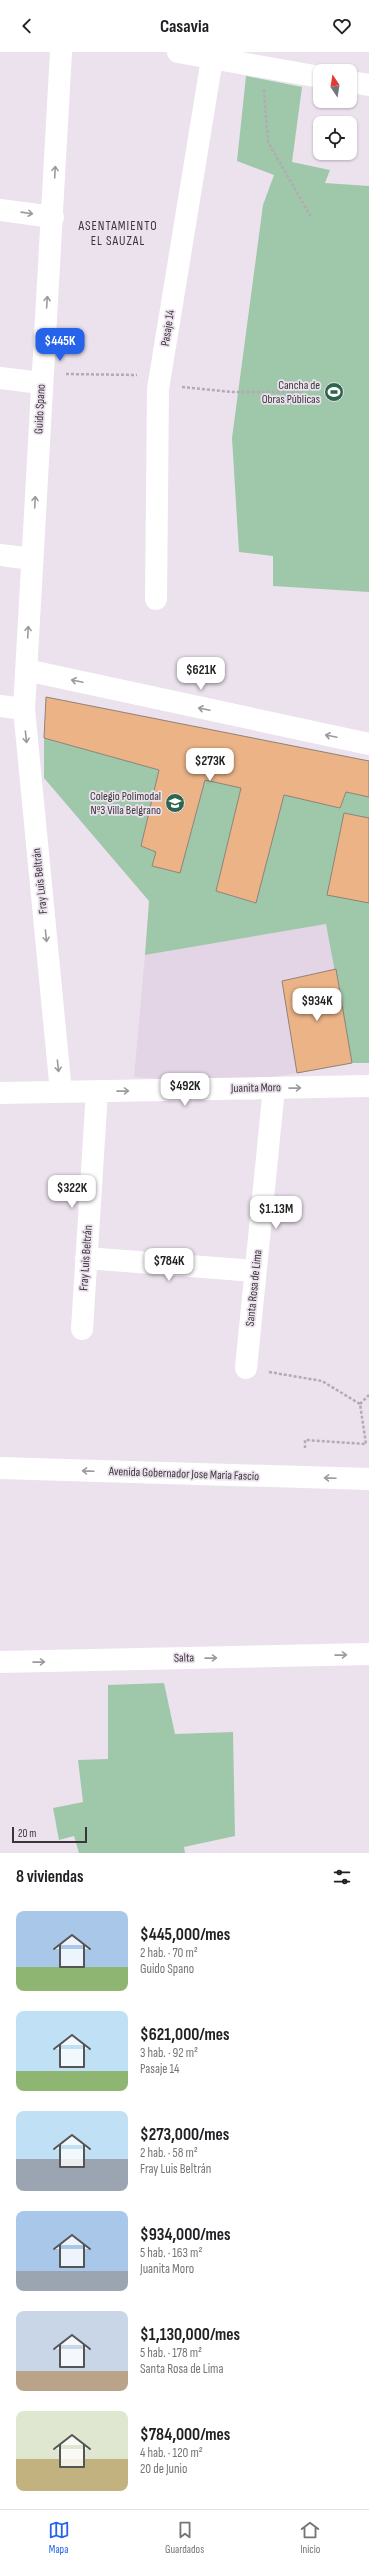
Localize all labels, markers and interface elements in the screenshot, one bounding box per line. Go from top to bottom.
icon: back [16,15,38,37]
icon: heart [331,15,353,37]
text: Casavia [160,16,209,37]
north arrow [313,64,357,108]
map controls [313,64,357,160]
button: locate [313,116,357,160]
one-way arrow [52,166,59,179]
one-way arrow [20,209,33,217]
district label: ASENTAMIENTO EL SAUZAL [77,218,158,249]
one-way arrow [44,296,51,309]
street label: Pasaje 14 [158,309,178,347]
pin: $445K [32,328,88,362]
text: $445K [45,333,75,349]
place label: Cancha de Obras Públicas [262,378,320,407]
sports icon: Cancha de Obras Públicas [323,381,345,403]
street label: Guido Spano [31,384,49,434]
one-way arrow [31,496,39,509]
one-way arrow [25,626,32,639]
pin: $621K [173,657,229,691]
text: $621K [186,662,216,678]
one-way arrow [71,677,84,685]
one-way arrow [198,704,211,712]
one-way arrow [23,730,30,743]
one-way arrow [325,732,338,740]
pin: $273K [182,748,238,782]
text: $273K [195,753,225,769]
place label: Colegio Polimodal Nº3 Villa Belgrano [90,789,161,818]
school or university icon: Colegio Polimodal Nº3 Villa Belgrano [164,792,186,814]
street label: Fray Luis Beltrán [29,847,51,915]
one-way arrow [42,929,49,942]
pin: $934K [289,988,345,1022]
text: $934K [301,993,333,1009]
one-way arrow [54,1059,62,1072]
pin: $492K [157,1073,213,1107]
text: $492K [170,1078,201,1094]
street label: Juanita Moro [230,1080,281,1096]
one-way arrow [288,1084,301,1092]
one-way arrow [116,1087,129,1095]
pin: $322K [44,1175,100,1209]
text: $322K [57,1180,87,1196]
pin: $1.13M [243,1196,309,1230]
text: $1.13M [259,1201,293,1217]
street label: Fray Luis Beltrán [76,1225,96,1291]
pin: $784K [141,1248,197,1282]
street label: Santa Rosa de Lima [243,1249,266,1327]
text: $784K [154,1253,185,1269]
street label: Avenida Gobernador Jose Maria Fascio [108,1464,259,1484]
one-way arrow [82,1467,95,1475]
one-way arrow [324,1474,337,1482]
street label: Salta [174,1650,195,1666]
one-way arrow [334,1651,347,1659]
one-way arrow [204,1654,217,1661]
one-way arrow [32,1658,45,1665]
scale bar [12,1825,87,1844]
text: 20 m [18,1827,36,1840]
icon: filters [331,1866,353,1888]
text: 8 viviendas [16,1867,84,1887]
text: $445,000/mes [140,1925,230,1945]
icon: home [48,1927,96,1975]
text: 2 hab. · 70 m² [140,1945,198,1961]
text: Guido Spano [140,1961,194,1977]
text: $621,000/mes [140,2025,230,2045]
icon: home [48,2027,96,2075]
text: 3 hab. · 92 m² [140,2045,198,2061]
text: Pasaje 14 [140,2061,180,2077]
text: $273,000/mes [140,2125,229,2145]
icon: home [48,2127,96,2175]
text: 2 hab. · 58 m² [140,2145,198,2161]
text: Fray Luis Beltrán [140,2161,211,2177]
text: $934,000/mes [140,2225,231,2245]
icon: home [48,2227,96,2275]
text: 5 hab. · 163 m² [140,2245,202,2261]
text: Juanita Moro [140,2261,194,2277]
text: $1,130,000/mes [140,2325,240,2345]
icon: home [48,2327,96,2375]
text: 5 hab. · 178 m² [140,2345,202,2361]
text: Santa Rosa de Lima [140,2361,223,2377]
text: $784,000/mes [140,2425,230,2445]
icon: home [48,2427,96,2475]
text: 4 hab. · 120 m² [140,2445,203,2461]
text: 20 de Junio [140,2461,187,2477]
tab: Mapa [48,2519,70,2556]
tab: Guardados [165,2519,204,2556]
tab: Inicio [299,2519,321,2556]

